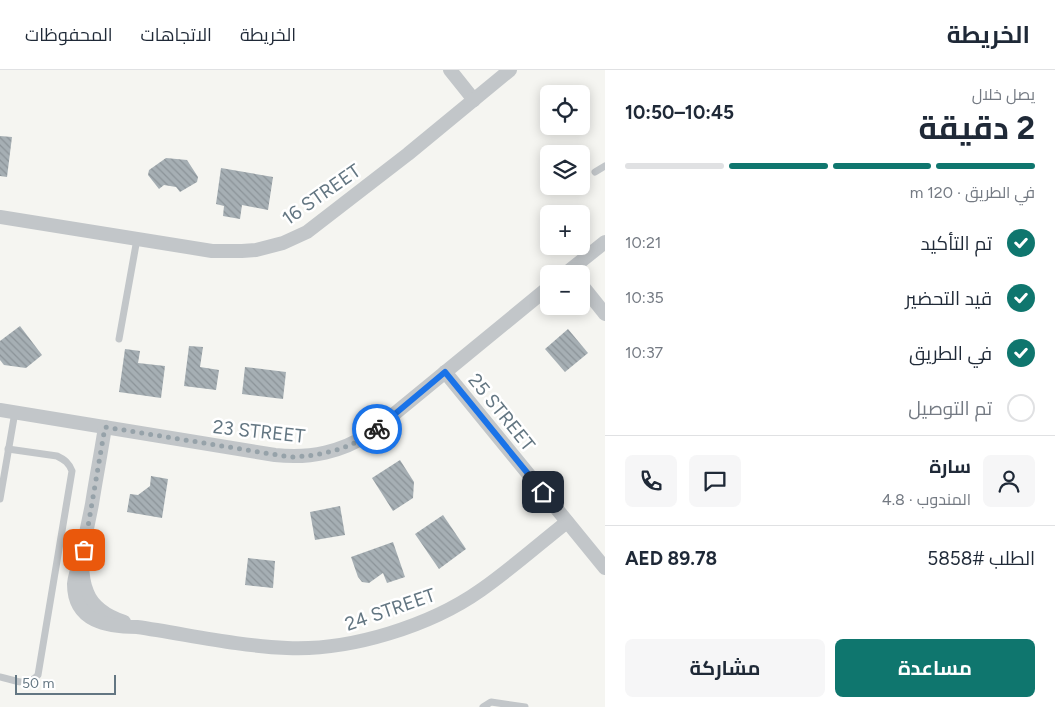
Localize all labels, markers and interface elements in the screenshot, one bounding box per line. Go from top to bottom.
text: الخريطة [947,20,1030,49]
text: المحفوظات [25,24,113,46]
text: الاتجاهات [141,24,212,46]
text: الخريطة [240,24,296,46]
map controls [540,85,590,315]
button: locate [540,85,590,135]
text: يصل خلال [972,85,1035,104]
text: 10:45–10:50 [625,101,734,124]
text: 2 دقيقة [918,109,1035,147]
button: layers [540,145,590,195]
street label: 16 STREET [278,159,365,230]
text: في الطريق · 120 m [910,183,1035,202]
button: + [540,205,590,255]
icon: check [1007,229,1035,257]
text: تم التأكيد [921,232,992,255]
text: 10:21 [625,233,661,252]
button: − [540,265,590,315]
icon: check [1007,284,1035,312]
text: قيد التحضير [905,287,992,310]
text: 10:35 [625,288,664,307]
icon: check [1007,339,1035,367]
text: في الطريق [909,342,992,365]
text: 10:37 [625,343,663,362]
street label: 25 STREET [463,369,540,456]
text: تم التوصيل [908,397,992,420]
courier [352,404,402,454]
street label: 23 STREET [212,415,307,448]
icon: bike [363,415,391,443]
button: phone [625,455,677,507]
button: chat [689,455,741,507]
text: سارة [929,455,971,478]
button: person [983,455,1035,507]
pin [522,471,564,513]
icon: home [529,478,557,506]
text: المندوب · 4.8 [882,490,971,509]
pin [63,529,105,571]
icon: bag [70,536,98,564]
text: AED 89.78 [625,547,717,570]
text: الطلب #5858 [927,547,1035,570]
street label: 24 STREET [342,583,439,636]
button: مشاركة [625,639,825,697]
button: مساعدة [835,639,1035,697]
scale bar [15,672,116,695]
text: 50 m [22,675,54,692]

